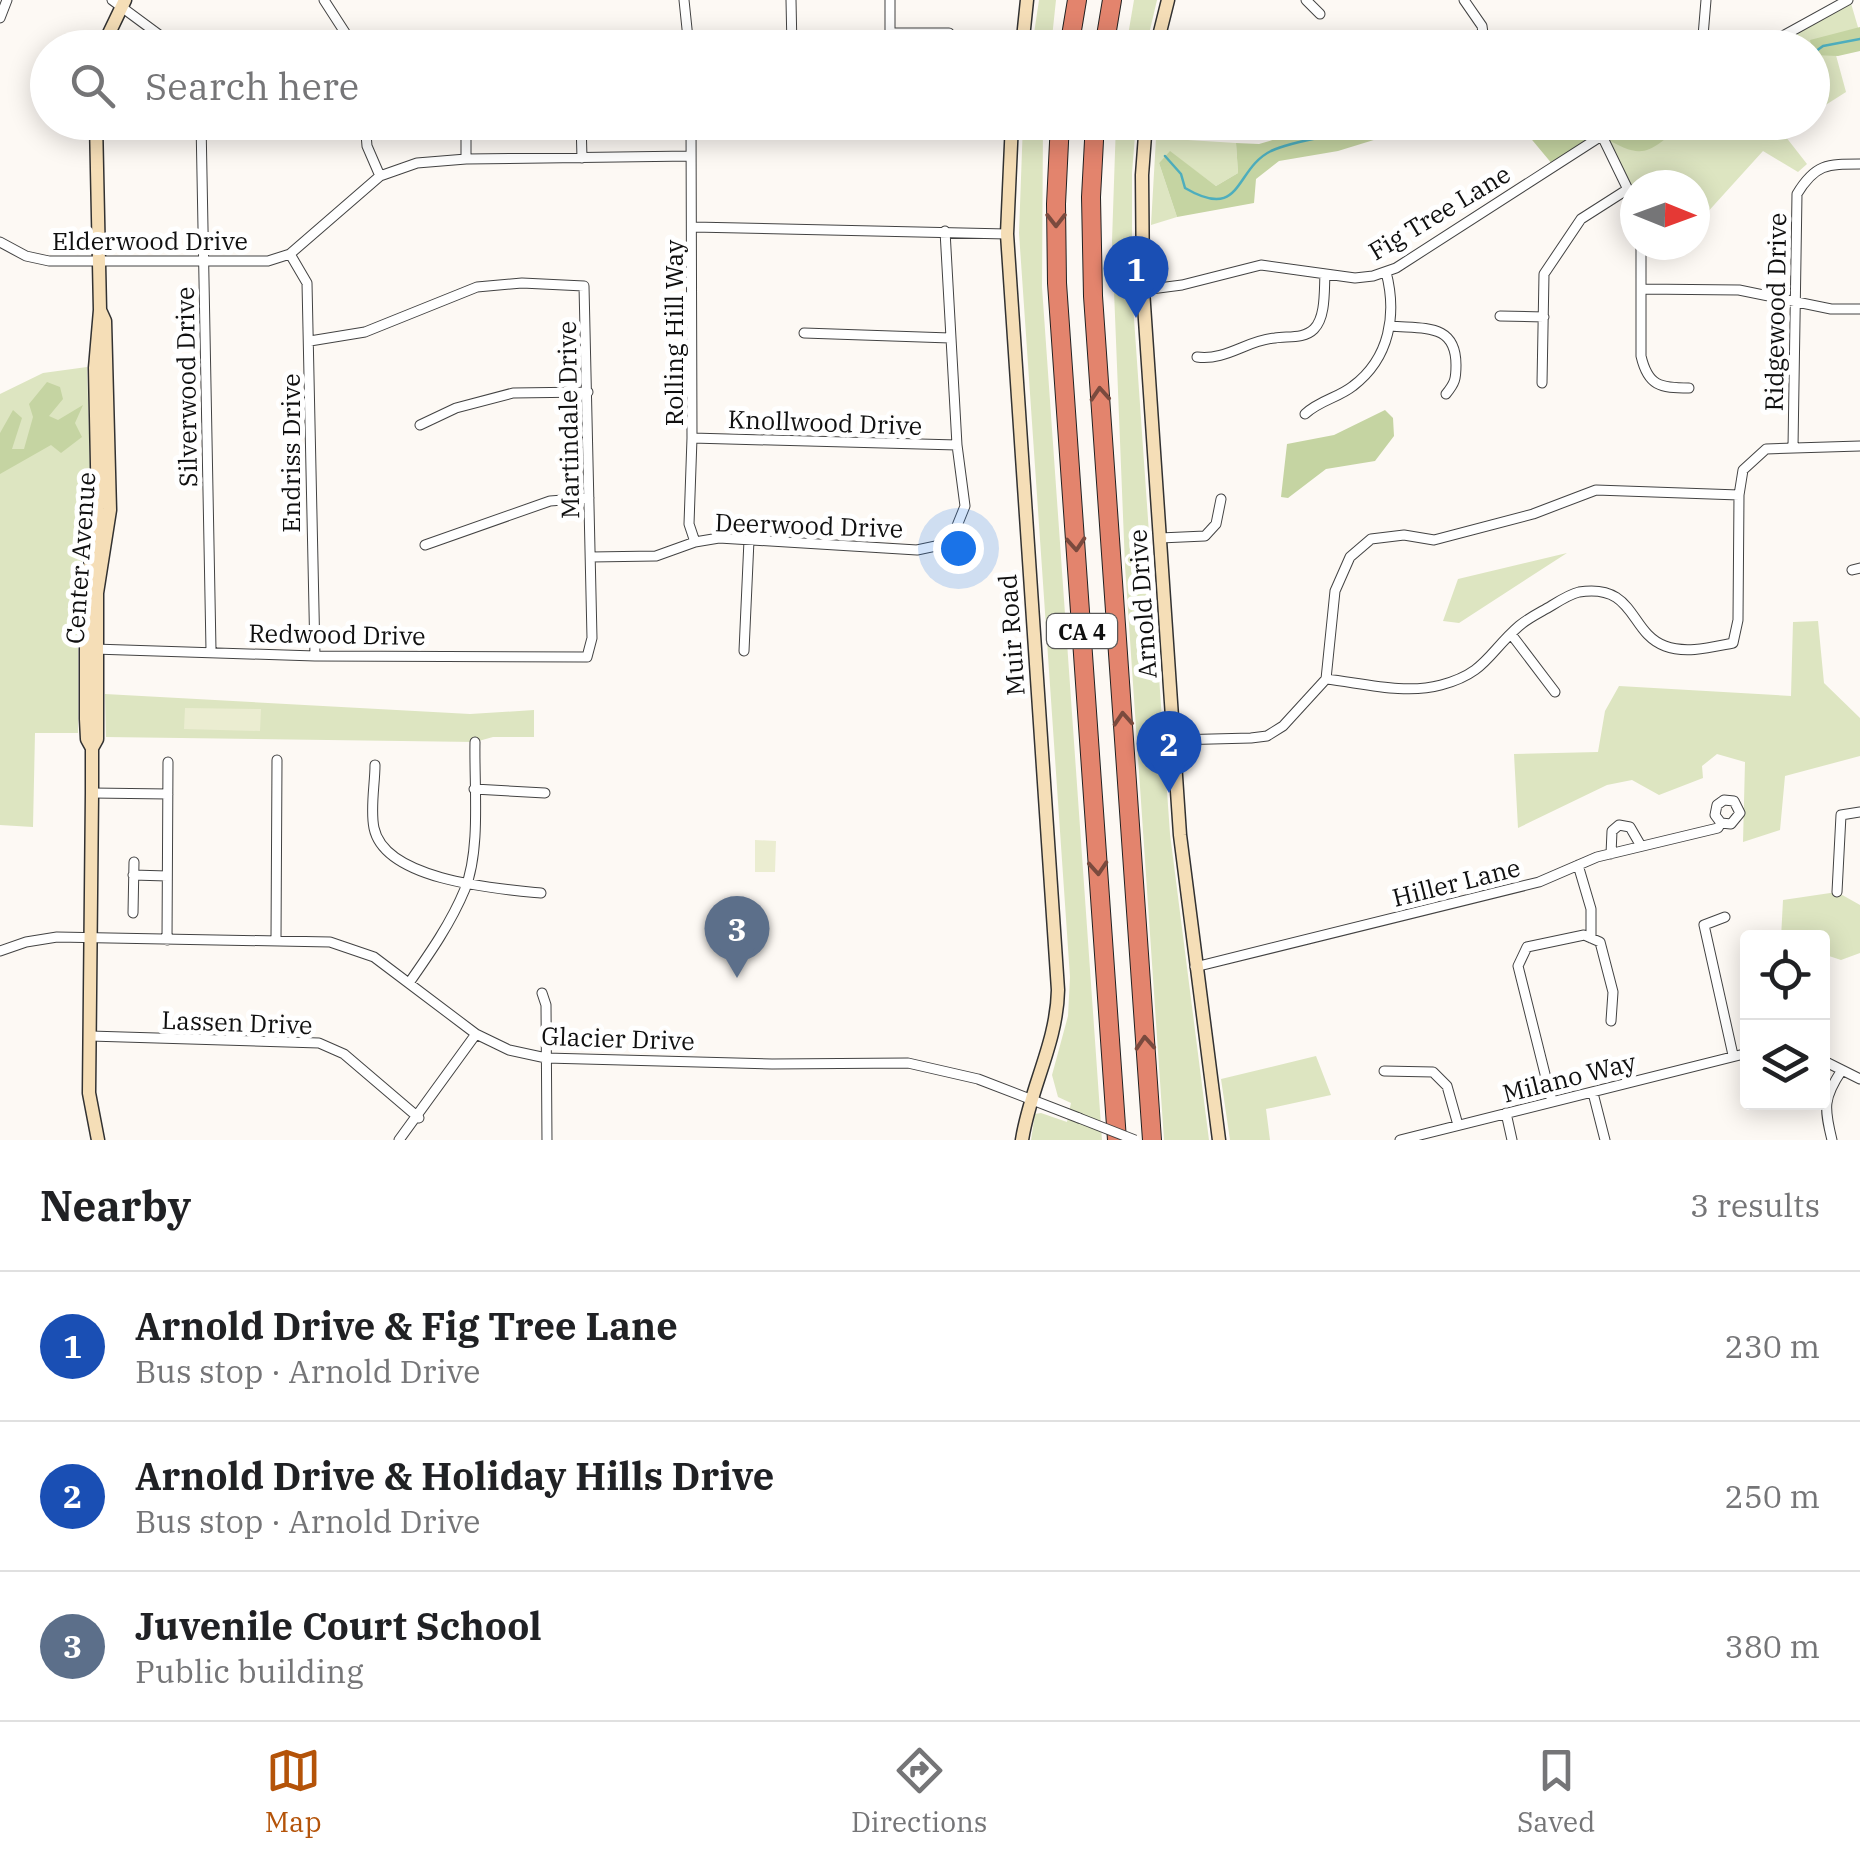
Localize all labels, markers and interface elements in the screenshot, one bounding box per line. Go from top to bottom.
search box [30,30,1830,140]
icon: search [65,58,120,113]
text: Search here [145,61,359,110]
street label: Fig Tree Lane [1362,157,1516,267]
north arrow [1620,170,1710,260]
one-way arrow [1045,212,1067,228]
street label: Ridgewood Drive [1757,212,1793,412]
street label: Elderwood Drive [52,224,248,257]
pin: 1 [1104,236,1168,318]
street label: Rolling Hill Way [657,239,690,426]
street label: Silverwood Drive [168,287,204,487]
street label: Martindale Drive [550,321,586,519]
street label: Endriss Drive [274,373,307,533]
one-way arrow [1090,386,1111,402]
street label: Knollwood Drive [727,402,923,442]
street label: Center Avenue [58,471,102,645]
street label: Deerwood Drive [714,505,904,545]
your location [933,523,984,574]
street label: Arnold Drive [1120,528,1164,680]
one-way arrow [1064,537,1086,553]
street label: Muir Road [990,573,1032,697]
road number: CA 4 [1047,614,1117,648]
street label: Redwood Drive [248,616,426,652]
one-way arrow [1112,710,1134,726]
pin: 2 [1136,710,1202,793]
street label: Hiller Lane [1389,850,1523,914]
one-way arrow [1087,861,1108,877]
pin: 3 [704,896,770,978]
map controls [1740,930,1830,1110]
button: locate [1740,930,1830,1020]
street label: Lassen Drive [161,1003,313,1041]
street label: Glacier Drive [541,1019,695,1057]
button: layers [1740,1020,1830,1110]
one-way arrow [1135,1034,1156,1050]
street label: Milano Way [1499,1044,1640,1109]
text: Nearby [40,1178,191,1233]
text: 3 results [1690,1184,1820,1226]
text: Arnold Drive & Fig Tree Lane [135,1301,678,1350]
text: 1 [63,1325,82,1367]
text: 230 m [1724,1325,1820,1367]
text: Bus stop · Arnold Drive [135,1350,480,1392]
text: Arnold Drive & Holiday Hills Drive [135,1451,774,1500]
text: 2 [63,1475,82,1517]
text: 250 m [1724,1475,1820,1517]
text: Bus stop · Arnold Drive [135,1500,480,1542]
text: Juvenile Court School [135,1601,542,1650]
text: 3 [63,1625,82,1667]
text: 380 m [1724,1625,1820,1667]
text: Public building [135,1650,364,1692]
tab: Map [265,1743,322,1840]
tab: Directions [851,1743,988,1840]
tab: Saved [1517,1743,1595,1840]

